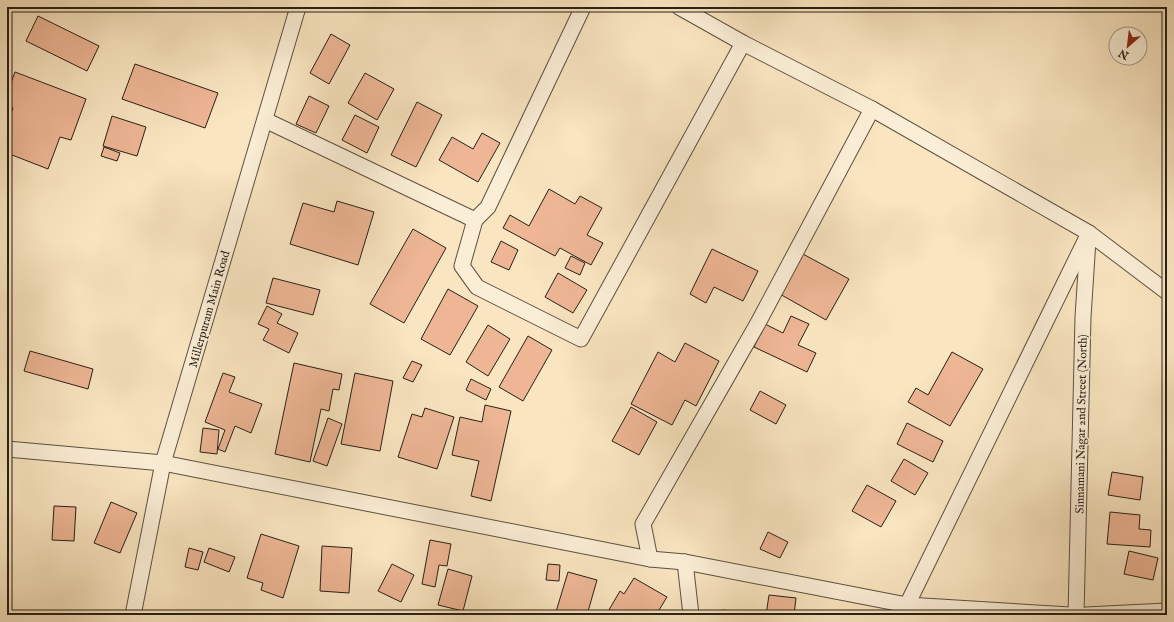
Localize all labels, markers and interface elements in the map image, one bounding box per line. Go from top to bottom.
north arrow [1108,26,1148,66]
text: N [1116,45,1132,63]
street label: Millerpuram Main Road [186,248,234,370]
street label: Sinnamani Nagar 2nd Street (North) [1072,334,1091,514]

